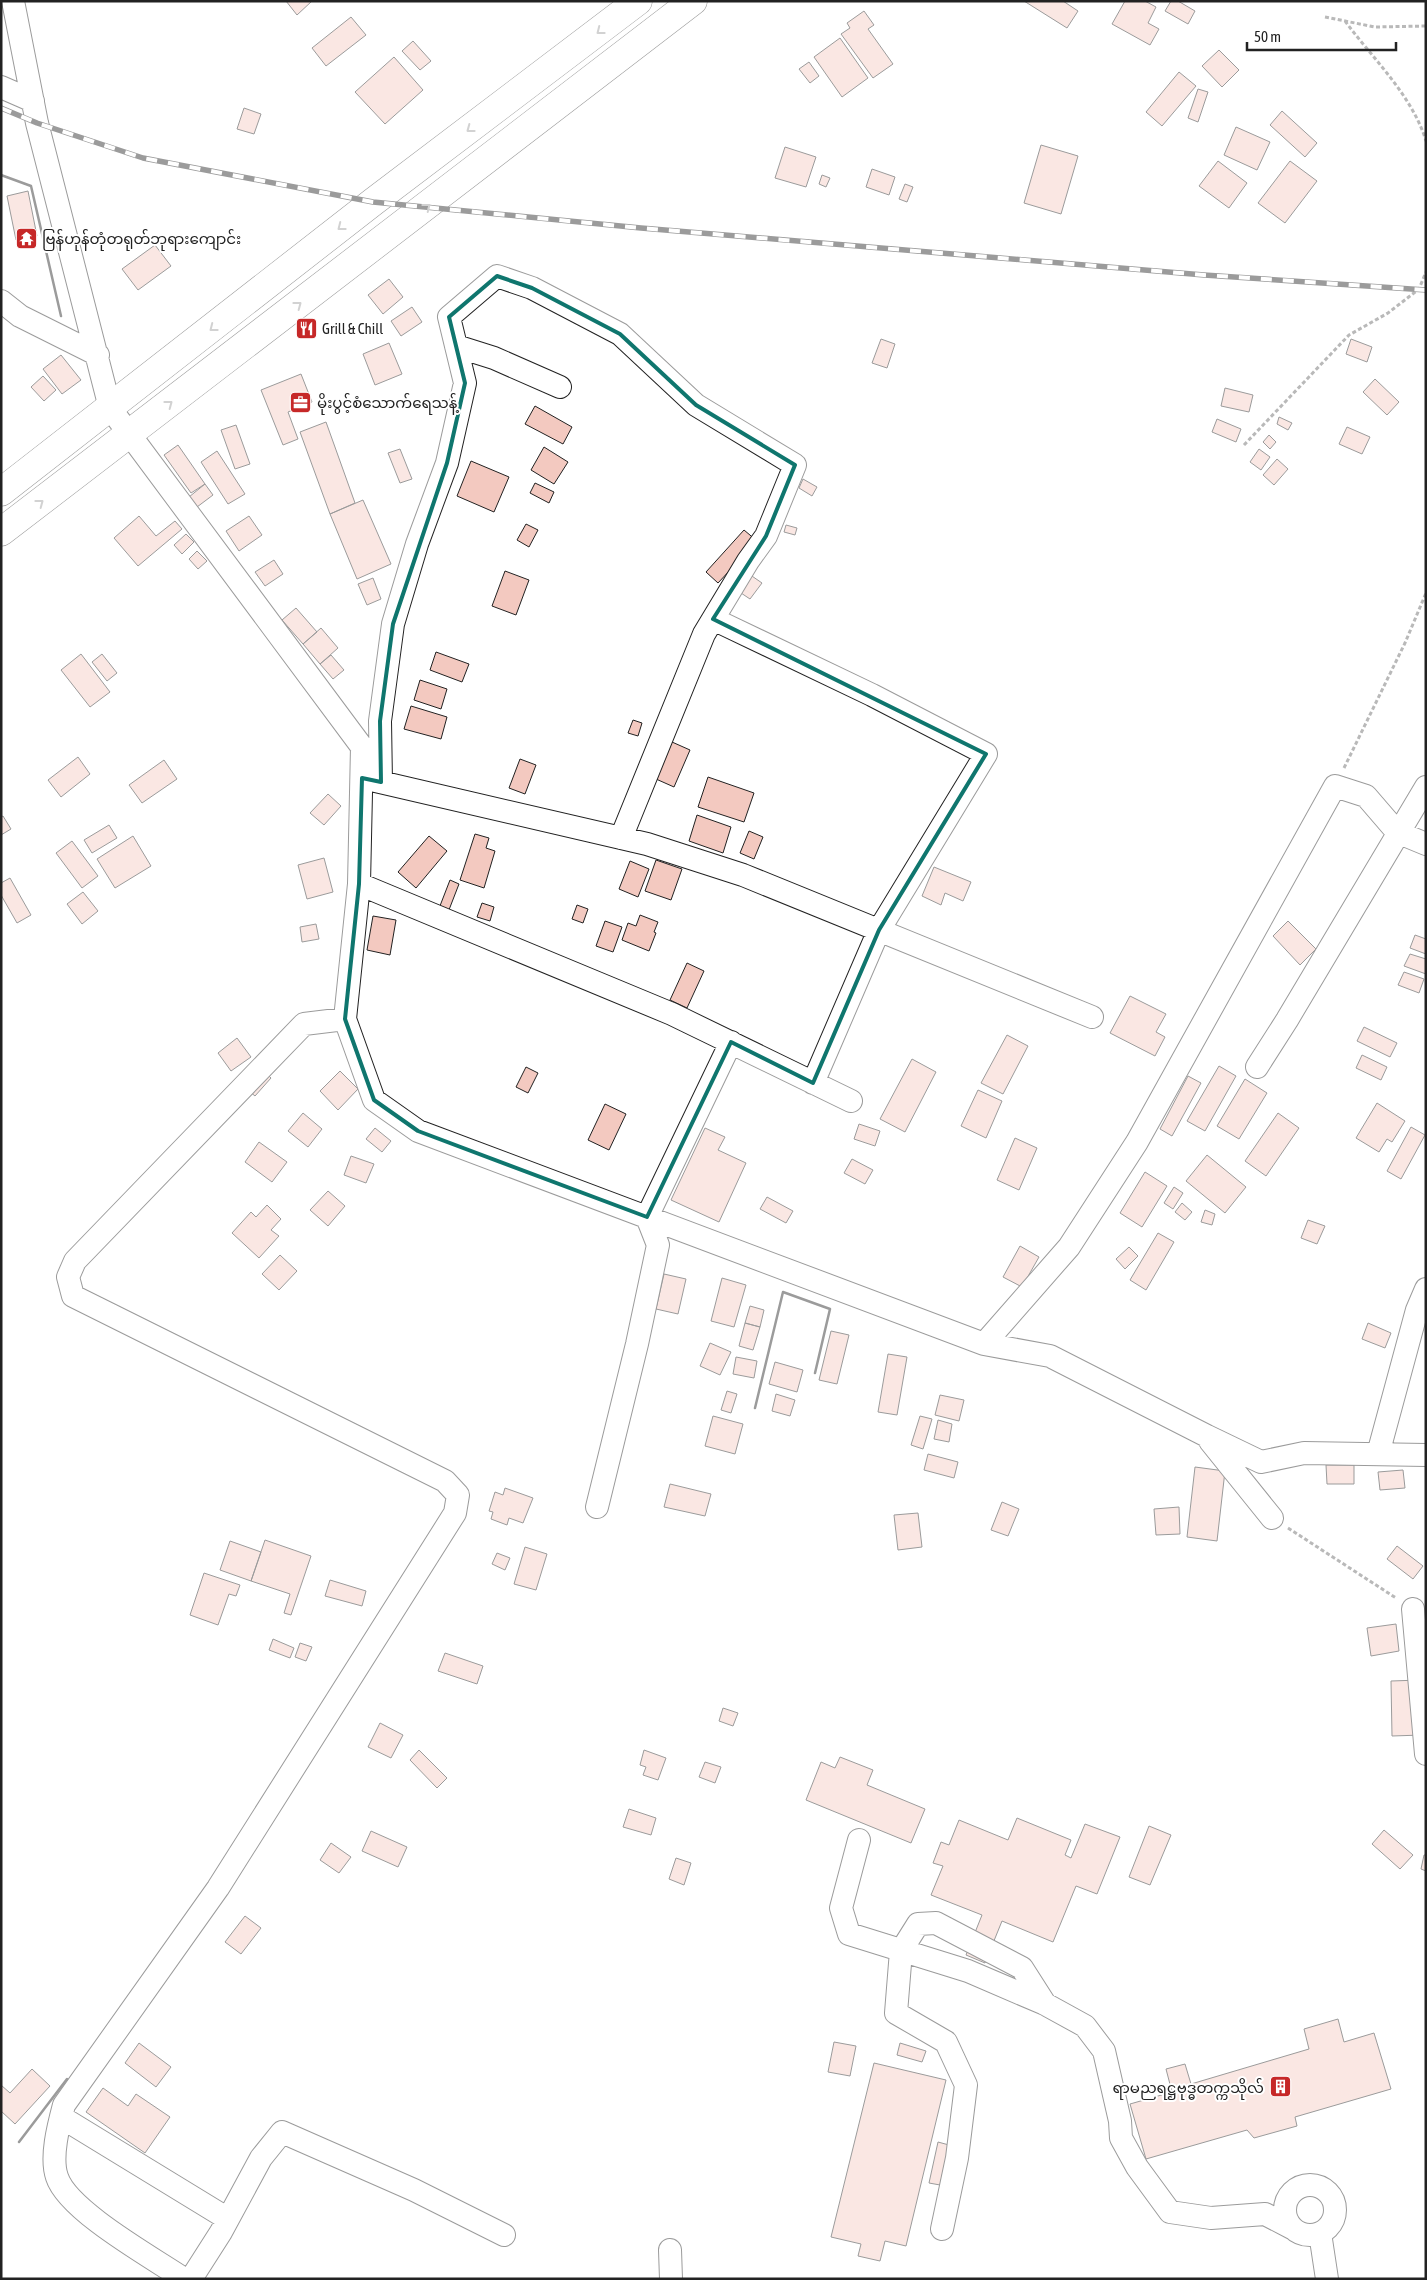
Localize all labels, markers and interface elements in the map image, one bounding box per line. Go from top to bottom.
scale bar [1247,20,1396,52]
one-way arrow [597,26,606,34]
text: 50 m [1254,28,1281,45]
one-way arrow [466,123,476,132]
one-way arrow [421,204,430,212]
one-way arrow [337,222,346,231]
temple icon: ဗြန်ဟုန်တုံတရုတ်ဘုရားကျောင်း [14,226,38,250]
place label: ဗြန်ဟုန်တုံတရုတ်ဘုရားကျောင်း [42,229,241,251]
one-way arrow [292,303,301,311]
restaurant icon: Grill & Chill [294,316,318,340]
place label: Grill & Chill [322,320,383,337]
one-way arrow [210,322,219,330]
office icon: မိုးပွင့်စံသောက်ရေသန့် [289,390,313,414]
place label: မိုးပွင့်စံသောက်ရေသန့် [317,393,459,415]
one-way arrow [163,401,173,410]
one-way arrow [34,500,43,508]
building icon: ရာမညရဋ္ဌဗုဒ္ဓတက္ကသိုလ် [1268,2075,1292,2099]
place label: ရာမညရဋ္ဌဗုဒ္ဓတက္ကသိုလ် [1113,2078,1264,2100]

